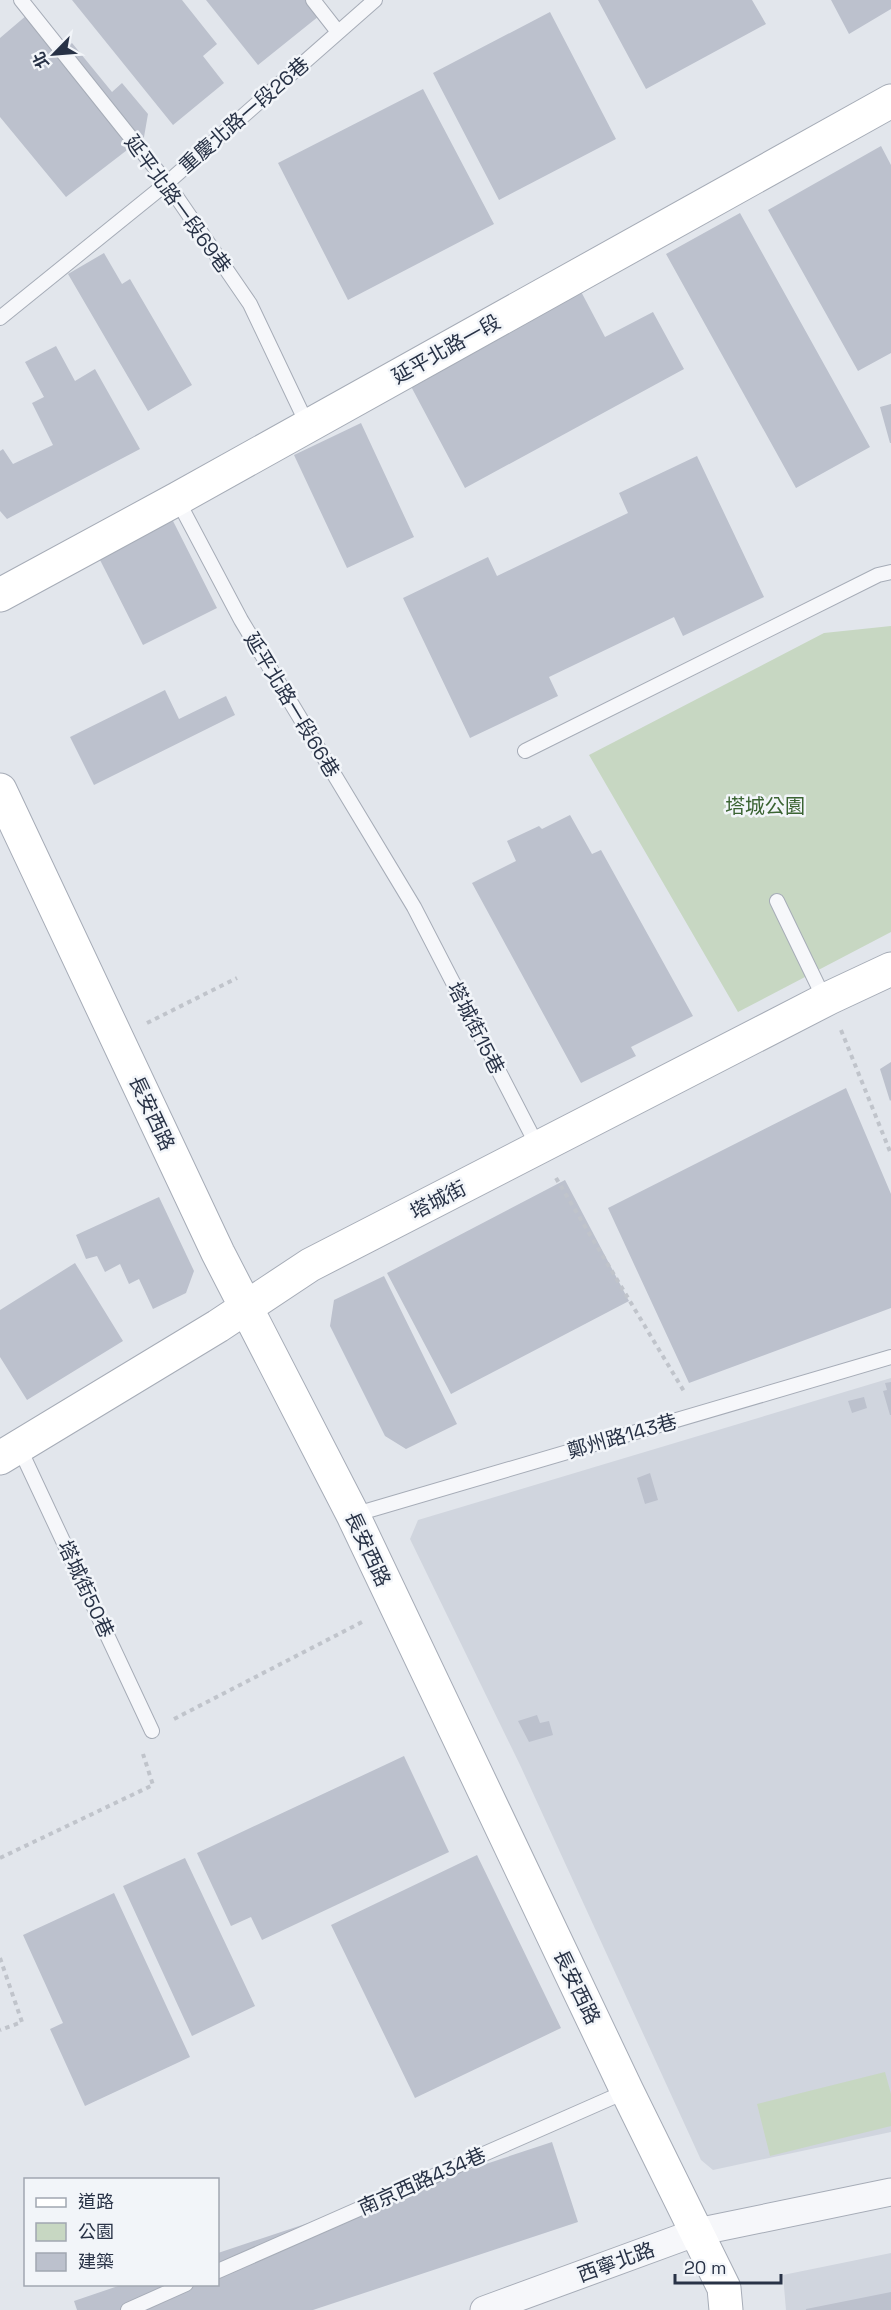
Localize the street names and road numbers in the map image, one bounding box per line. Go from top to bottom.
street label: 重慶北路一段26巷 [173,51,315,179]
street label: 延平北路一段69巷 [119,130,237,278]
street label: 延平北路一段 [387,309,505,389]
street label: 延平北路一段66巷 [238,628,346,782]
street label: 塔城街15巷 [442,977,510,1079]
street label: 長安西路 [123,1071,181,1155]
street label: 塔城街 [405,1175,471,1225]
street label: 鄭州路143巷 [564,1408,680,1464]
street label: 長安西路 [339,1507,397,1591]
street label: 塔城街50巷 [52,1536,120,1642]
street label: 長安西路 [548,1945,606,2029]
street label: 南京西路434巷 [354,2141,490,2221]
street label: 西寧北路 [574,2236,658,2288]

